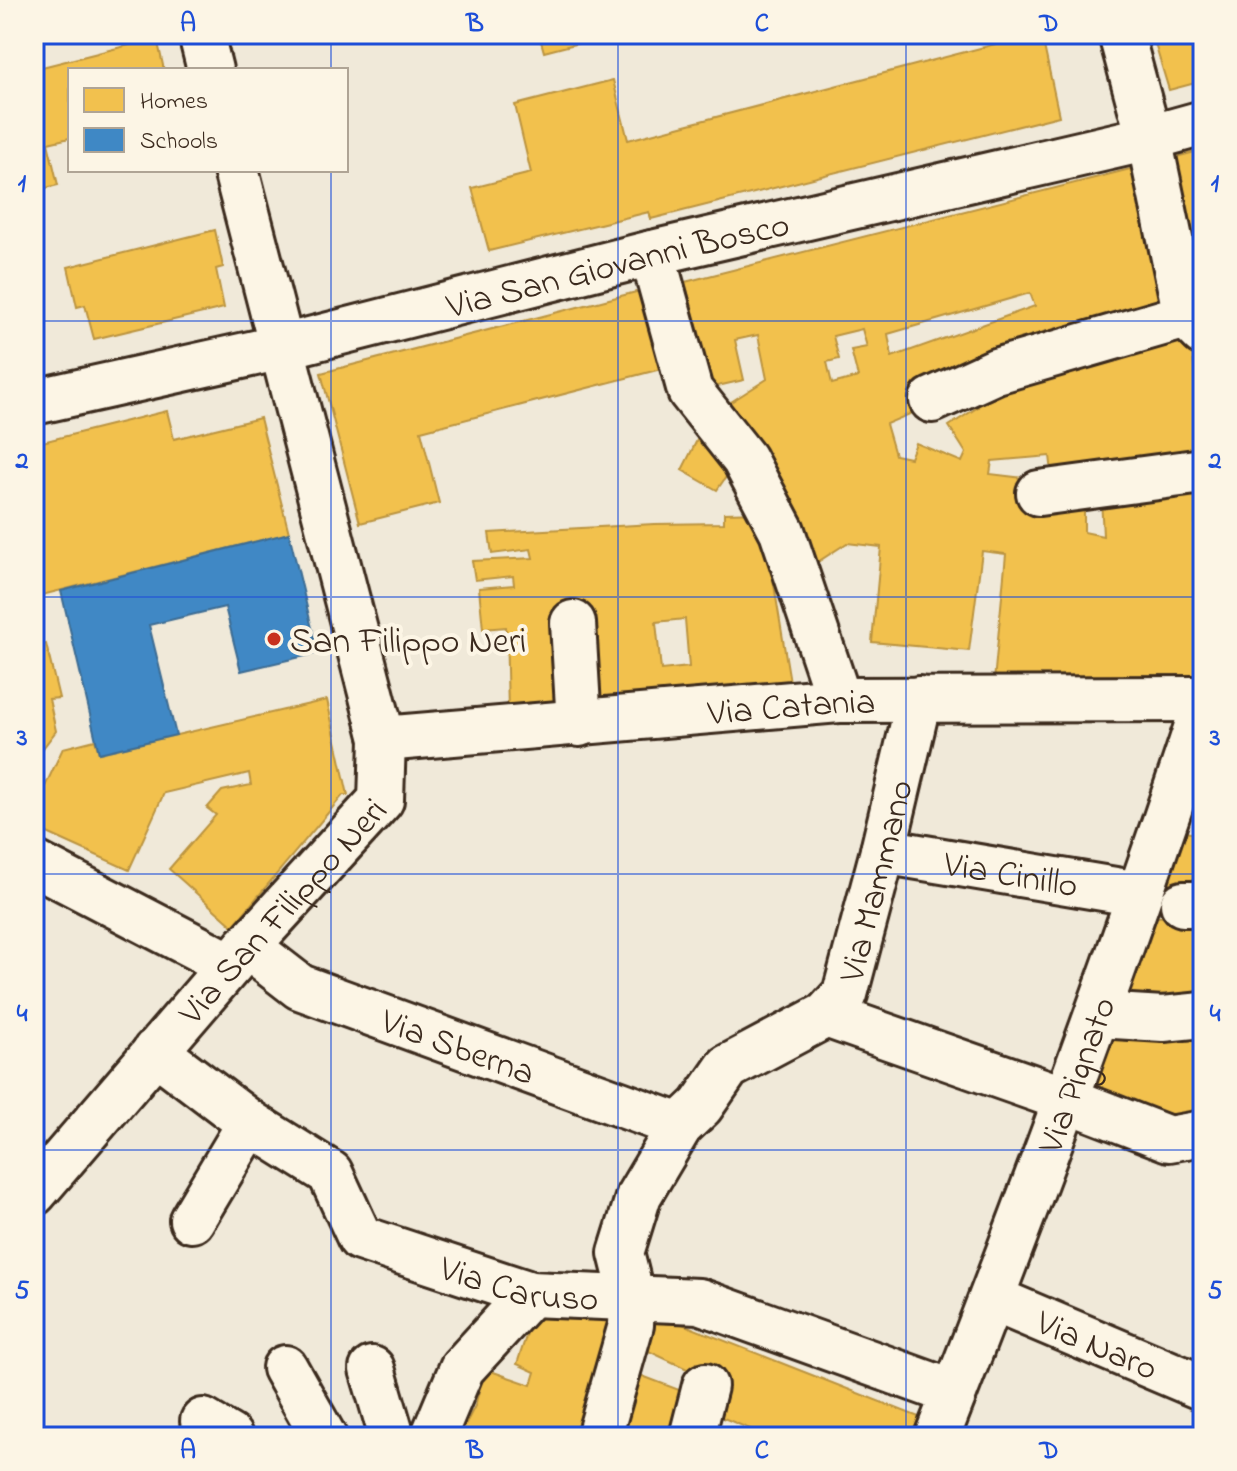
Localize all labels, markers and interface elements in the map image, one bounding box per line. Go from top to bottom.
text: A [180,6,196,44]
text: B [465,6,484,44]
text: C [755,6,769,44]
text: D [1038,6,1059,44]
legend [68,68,348,172]
text: Homes [140,85,208,120]
text: Schools [140,125,218,160]
text: 1 [18,166,27,204]
text: 1 [1211,166,1220,204]
street label: Via San Giovanni Bosco [441,200,795,335]
text: 2 [15,443,29,481]
text: 2 [1208,443,1222,481]
place label: San Filippo Neri [290,617,527,670]
marker: San Filippo Neri [265,630,283,648]
street label: Via Catania [705,678,875,742]
text: 3 [16,720,28,758]
text: 3 [1209,720,1221,758]
street label: Via Mammano [827,775,930,989]
street label: Via San Filippo Neri [167,787,402,1039]
street label: Via Cinillo [939,839,1081,914]
street label: Via Pignato [1026,990,1132,1163]
text: 4 [17,996,28,1034]
text: 4 [1210,996,1221,1034]
street label: Via Sberna [372,997,542,1102]
street label: Via Caruso [431,1244,600,1328]
text: 5 [15,1273,30,1311]
text: 5 [1208,1273,1223,1311]
street label: Via Naro [1026,1298,1165,1397]
text: A [180,1433,196,1471]
text: B [465,1433,484,1471]
text: C [755,1433,769,1471]
text: D [1038,1433,1059,1471]

